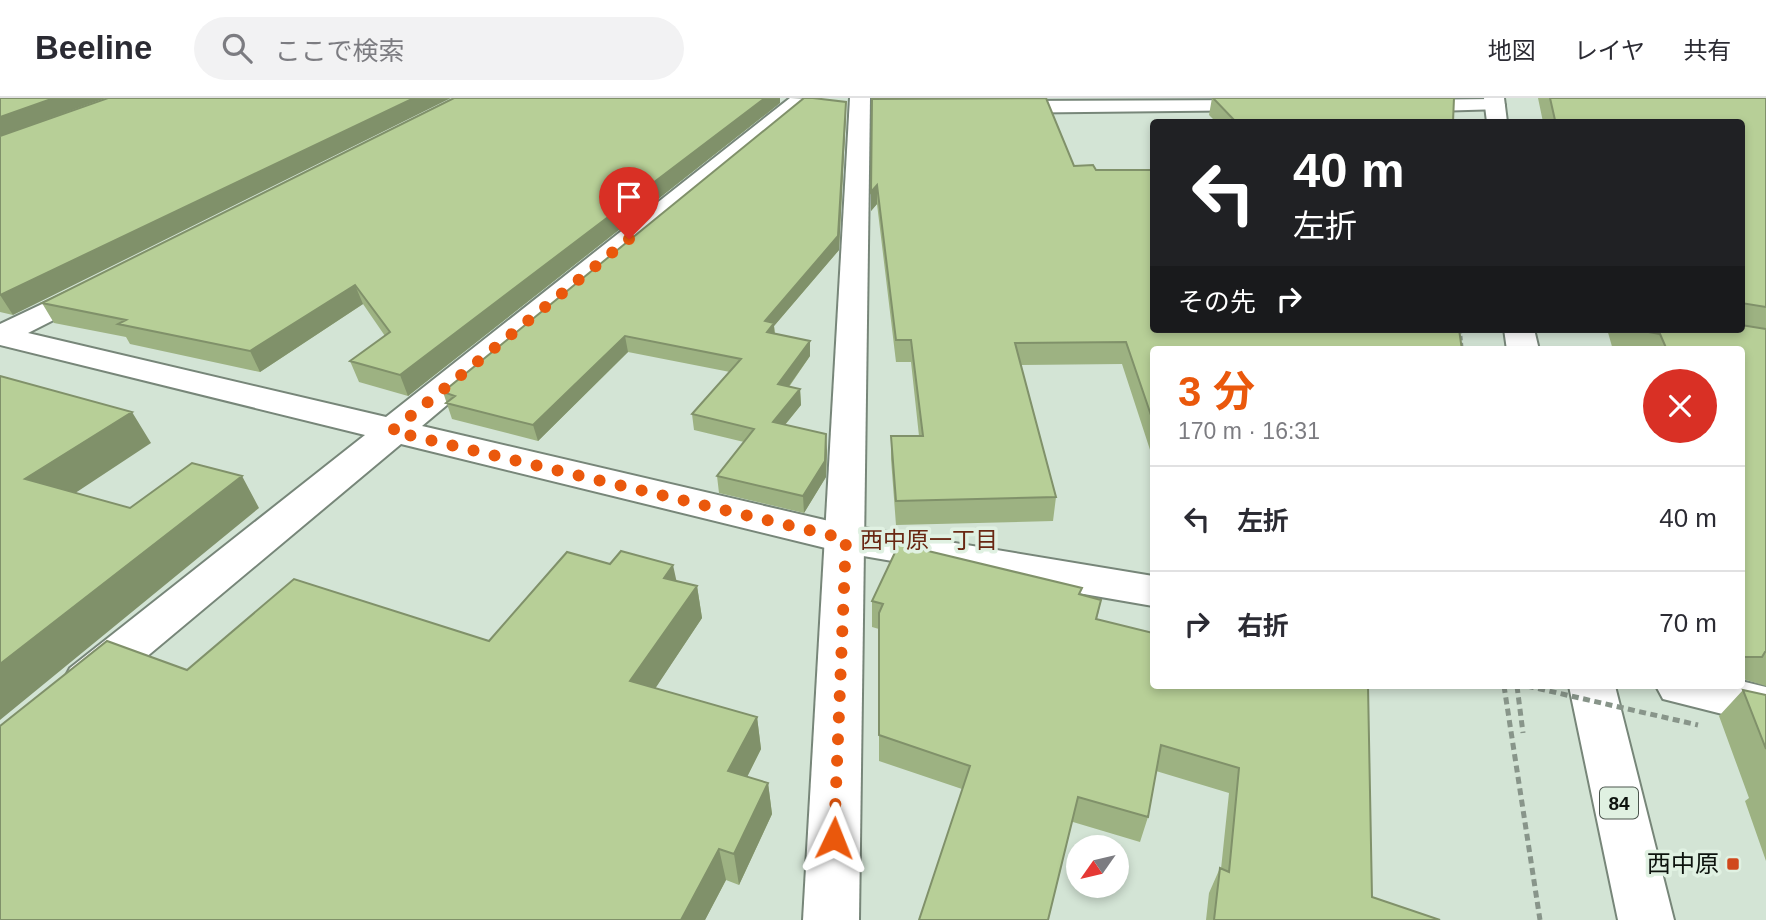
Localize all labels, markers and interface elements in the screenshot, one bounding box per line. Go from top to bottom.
search box [194,17,684,80]
text: Beeline [35,29,152,66]
icon: search [218,29,256,67]
text: ここで検索 [274,36,404,66]
text: 地図 [1488,37,1536,64]
text: レイヤ [1574,37,1645,64]
text: 共有 [1683,37,1731,64]
text: 40 m [1293,143,1405,197]
icon: left [1178,147,1269,238]
pin [599,167,659,239]
icon: arrive [610,178,648,216]
text: 左折 [1293,208,1357,244]
icon: right [1270,280,1308,318]
text: その先 [1178,287,1256,317]
text: 3 分 [1178,368,1255,415]
button: close [1643,369,1717,443]
text: 170 m · 16:31 [1178,418,1320,444]
icon: left [1178,500,1216,538]
text: 40 m [1659,503,1717,533]
text: 左折 [1237,506,1289,536]
district label: 西中原一丁目 [860,527,998,553]
icon: right [1178,605,1216,643]
text: 70 m [1659,608,1717,638]
text: 右折 [1237,611,1289,641]
road number: 84 [1600,788,1638,818]
position arrow [797,801,871,875]
north arrow [1066,835,1129,898]
map controls [1066,835,1129,898]
place label: 西中原 [1647,850,1719,877]
marker: 西中原 [1725,856,1741,872]

